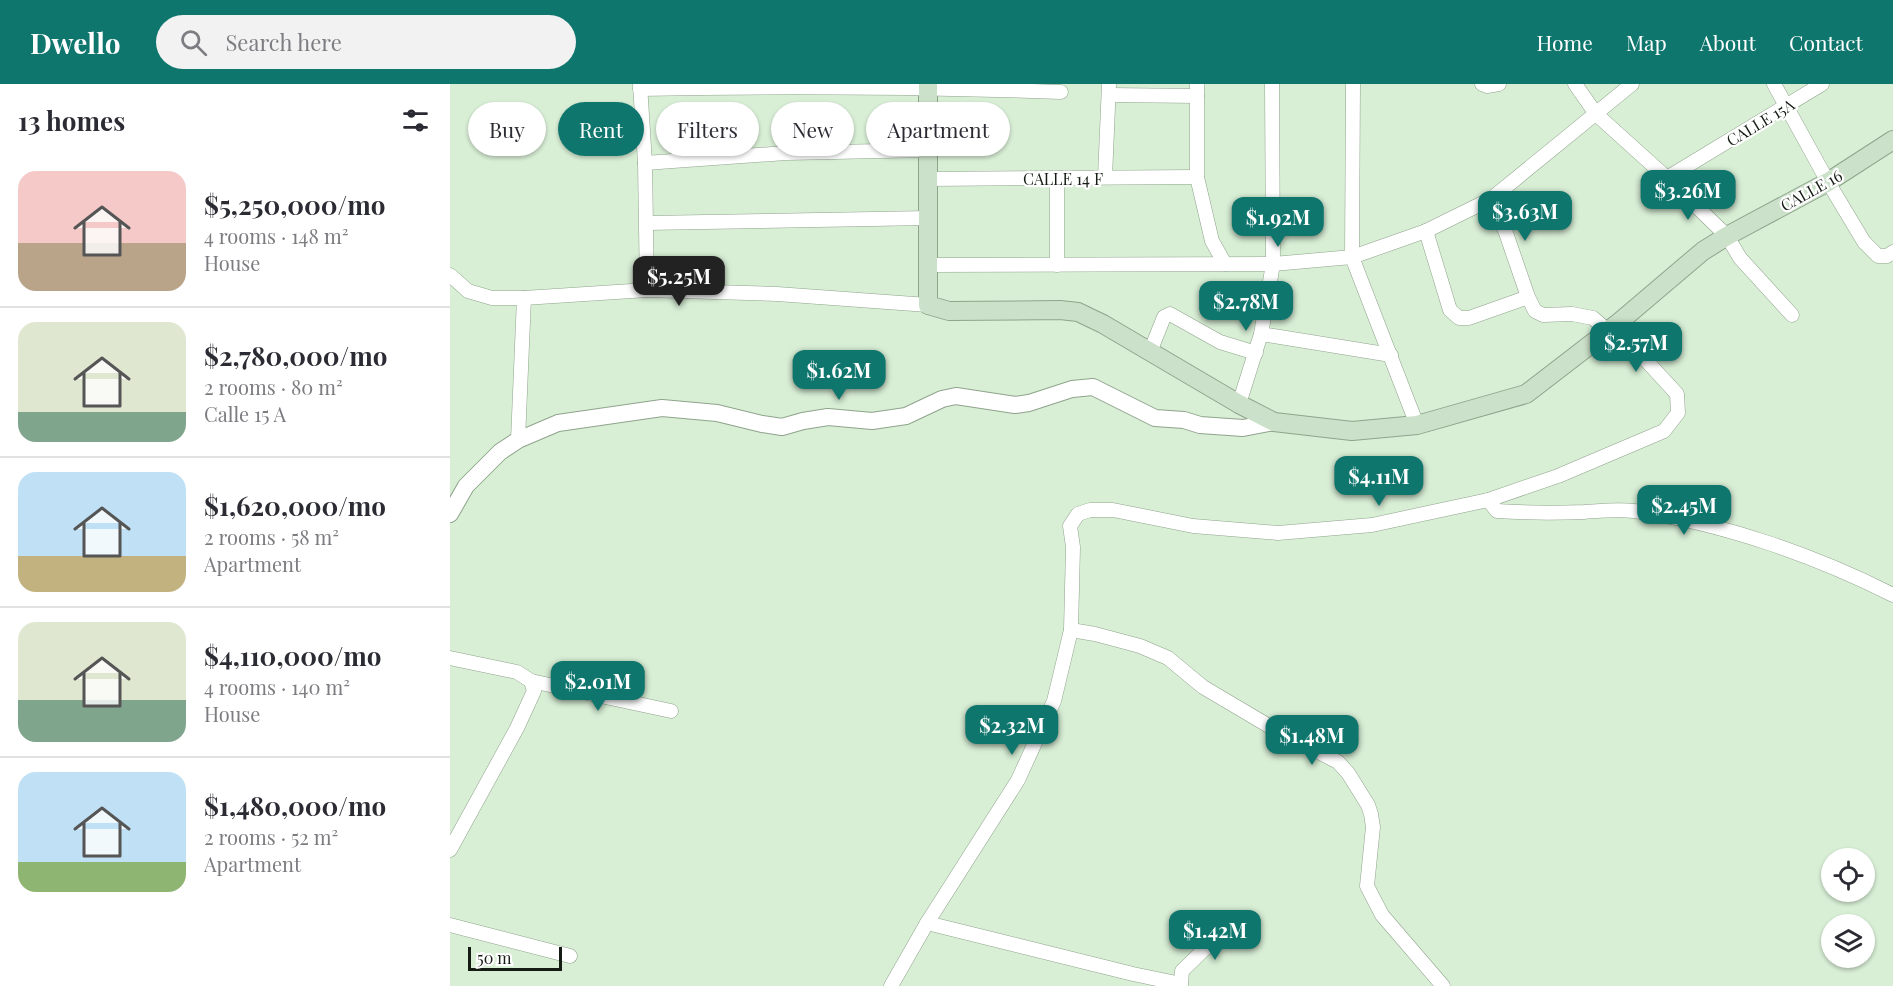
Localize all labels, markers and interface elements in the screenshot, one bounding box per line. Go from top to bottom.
search box [156,15,576,69]
text: Dwello [30,24,120,61]
icon: search [177,26,210,59]
text: Search here [225,27,342,57]
text: Home [1537,28,1593,56]
text: Map [1626,28,1667,56]
text: About [1700,28,1756,56]
text: Contact [1789,28,1863,56]
street label: CALLE 15A [1722,93,1799,151]
chip: Buy [468,102,546,156]
chip: Rent [558,102,644,156]
chip: Filters [656,102,759,156]
chip: New [771,102,854,156]
chip: Apartment [866,102,1010,156]
text: 13 homes [18,103,125,138]
icon: filters [399,104,432,137]
street label: CALLE 16 [1776,164,1846,216]
street label: CALLE 14 F [1023,168,1103,189]
pin: $3.26M [1639,170,1737,221]
text: $3.26M [1655,176,1721,203]
text: $5,250,000/mo [204,187,385,222]
pin: $3.63M [1476,191,1574,242]
icon: home [66,195,138,267]
pin: $1.92M [1229,197,1327,248]
text: $3.63M [1492,197,1558,224]
text: $1.92M [1246,203,1310,230]
text: 4 rooms · 148 m² [204,222,348,249]
text: House [204,249,260,276]
pin: $5.25M [630,256,728,307]
text: $5.25M [647,262,711,289]
pin: $2.78M [1197,281,1295,332]
text: $2.78M [1213,287,1279,314]
pin: $2.57M [1587,322,1685,373]
text: $2.57M [1604,328,1668,355]
text: $2,780,000/mo [204,338,387,373]
icon: home [66,346,138,418]
pin: $1.62M [790,350,888,401]
text: $1.62M [807,356,871,383]
text: 2 rooms · 80 m² [204,373,343,400]
text: Calle 15 A [204,400,286,427]
pin: $4.11M [1330,456,1428,507]
text: $4.11M [1348,462,1410,489]
pin: $2.45M [1635,485,1733,536]
text: $1,620,000/mo [204,488,386,523]
text: $2.45M [1651,491,1717,518]
icon: home [66,496,138,568]
text: 2 rooms · 58 m² [204,523,339,550]
text: Apartment [204,550,301,577]
text: $4,110,000/mo [204,638,382,673]
icon: home [66,646,138,718]
pin: $2.01M [549,661,647,712]
text: $2.01M [565,667,631,694]
text: 4 rooms · 140 m² [204,673,350,700]
text: House [204,700,260,727]
pin: $2.32M [963,705,1061,756]
text: $2.32M [979,711,1045,738]
pin: $1.48M [1263,715,1361,766]
text: $1.48M [1280,721,1344,748]
text: $1,480,000/mo [204,788,386,823]
icon: home [66,796,138,868]
text: 2 rooms · 52 m² [204,823,338,850]
map controls [1821,848,1875,968]
button: locate [1821,848,1875,902]
text: Apartment [204,850,301,877]
pin: $1.42M [1166,910,1264,961]
button: layers [1821,914,1875,968]
text: $1.42M [1183,916,1247,943]
scale bar [468,944,562,972]
text: 50 m [477,947,511,968]

